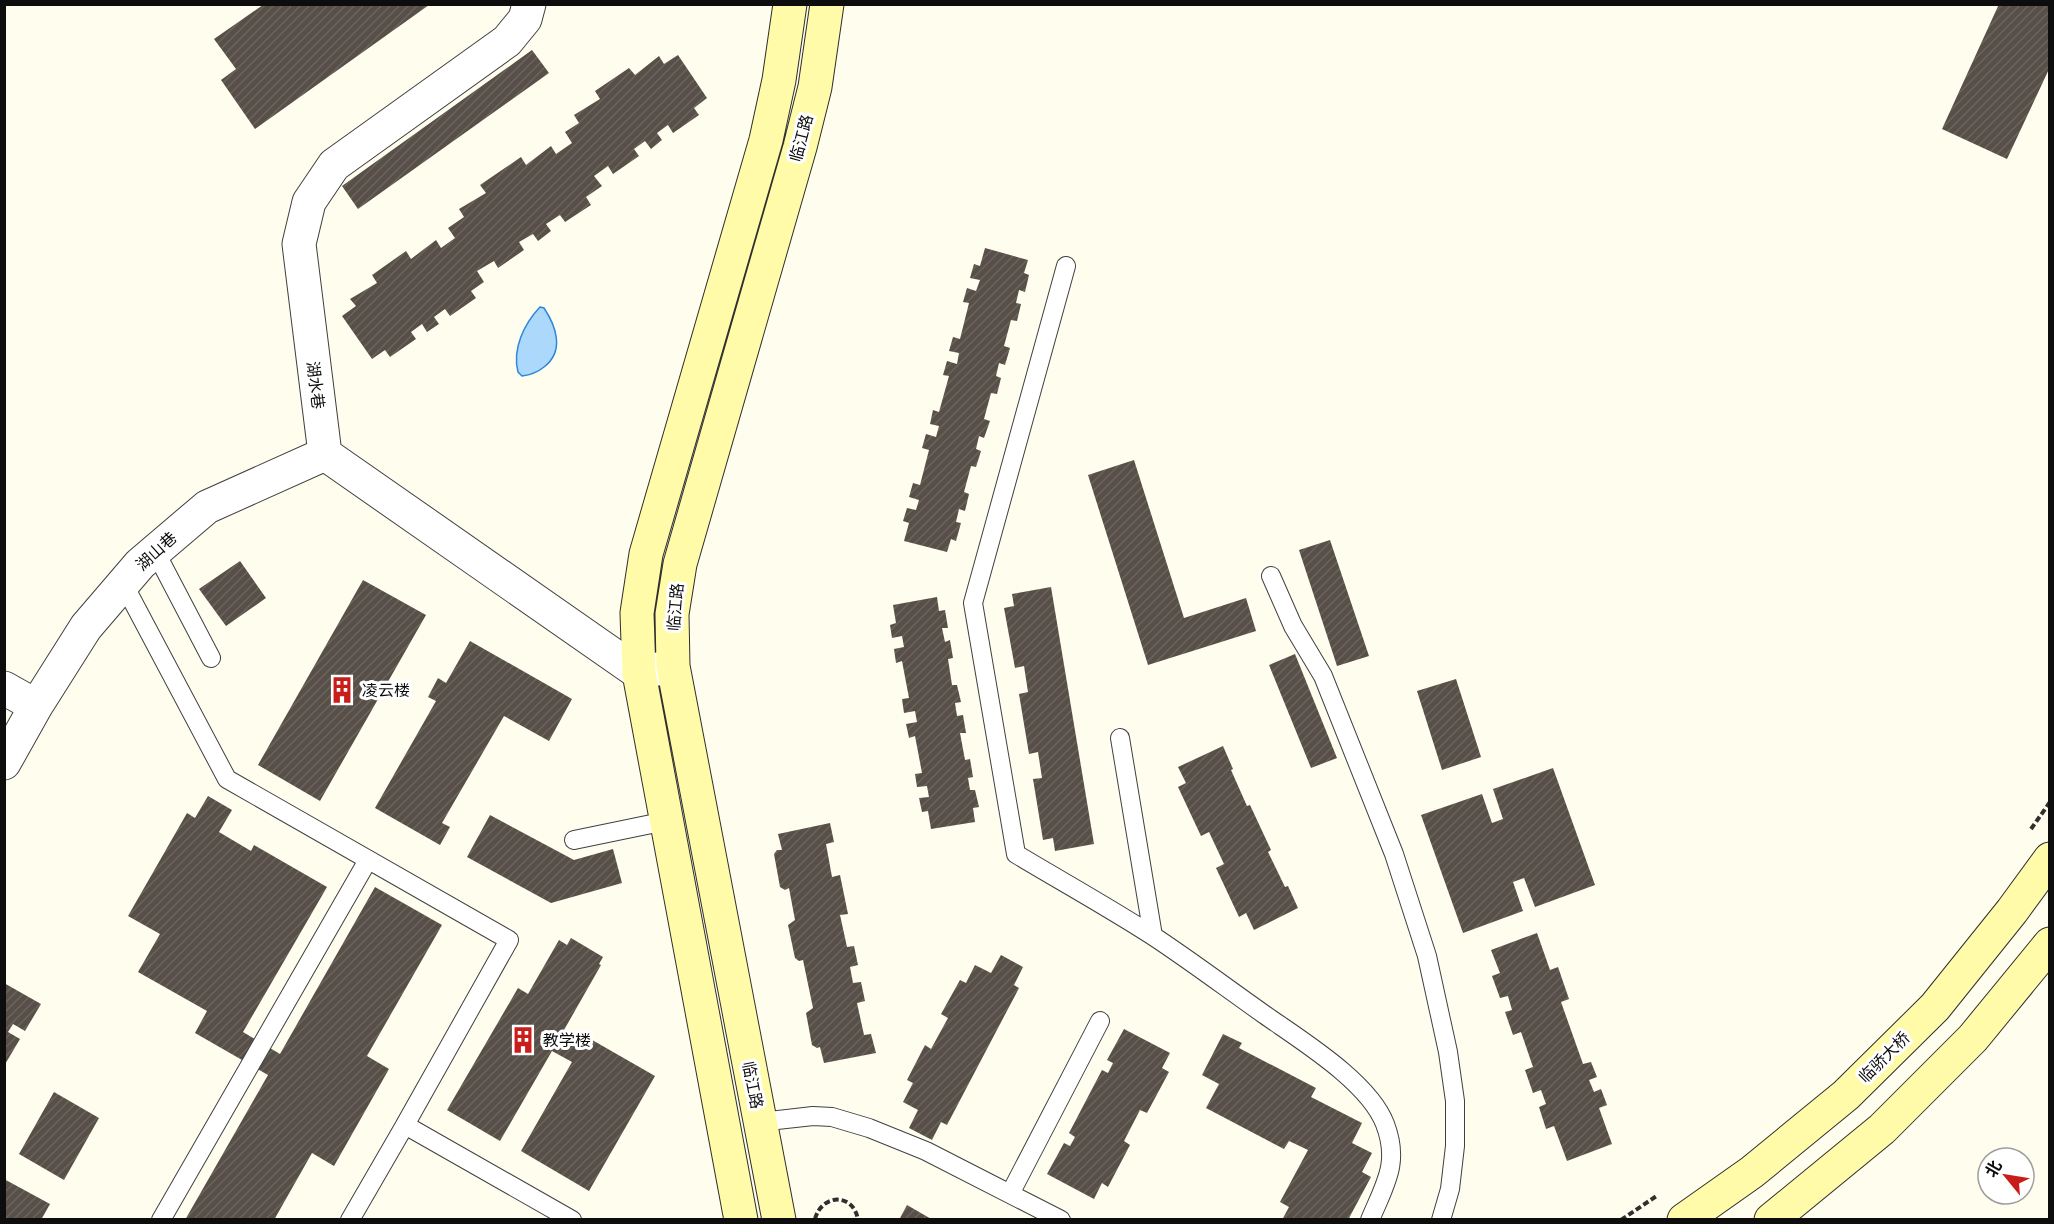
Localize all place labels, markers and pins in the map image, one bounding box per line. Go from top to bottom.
building icon: 凌云楼 [327,675,357,705]
place label: 凌云楼 [362,680,410,700]
building icon: 教学楼 [508,1025,538,1055]
place label: 教学楼 [543,1030,591,1050]

